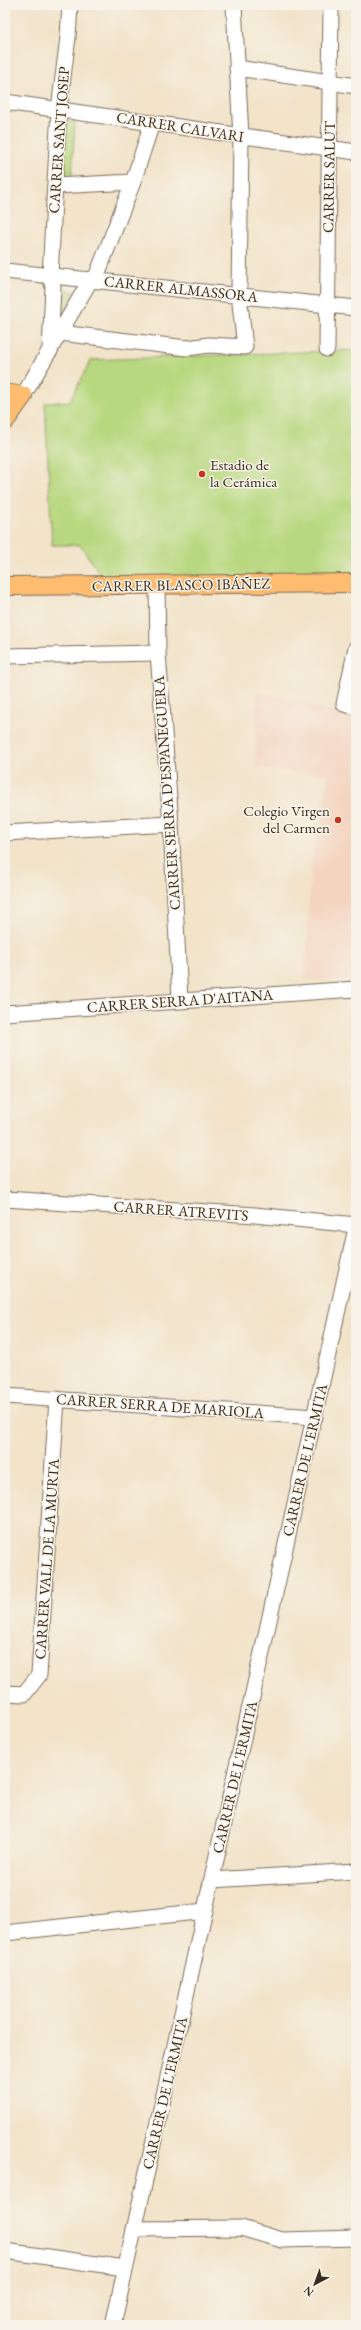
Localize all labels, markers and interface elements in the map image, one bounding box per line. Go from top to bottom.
street label: CARRER SANT JOSEP [44,66,73,214]
street label: CARRER CALVARI [115,107,245,146]
street label: CARRER SALUT [318,120,339,233]
street label: CARRER ALMASSORA [103,271,260,306]
place label: Estadio de la Cerámica [210,455,277,491]
marker: Estadio de la Cerámica [197,469,207,479]
street label: CARRER BLASCO IBÁÑEZ [92,573,270,596]
street label: CARRER SERRA D'ESPANEGUERA [149,675,184,911]
place label: Colegio Virgen del Carmen [243,801,330,837]
marker: Colegio Virgen del Carmen [333,815,343,825]
street label: CARRER SERRA D'AITANA [86,984,274,1016]
street label: CARRER ATREVITS [113,1196,249,1225]
street label: CARRER DE L'ERMITA [278,1381,331,1538]
street label: CARRER SERRA DE MARIOLA [55,1389,265,1422]
street label: CARRER VALL DE LA MURTA [30,1457,63,1660]
street label: CARRER DE L'ERMITA [208,1698,261,1855]
street label: CARRER DE L'ERMITA [138,2014,191,2171]
north arrow [295,2264,335,2304]
text: N [300,2283,316,2300]

